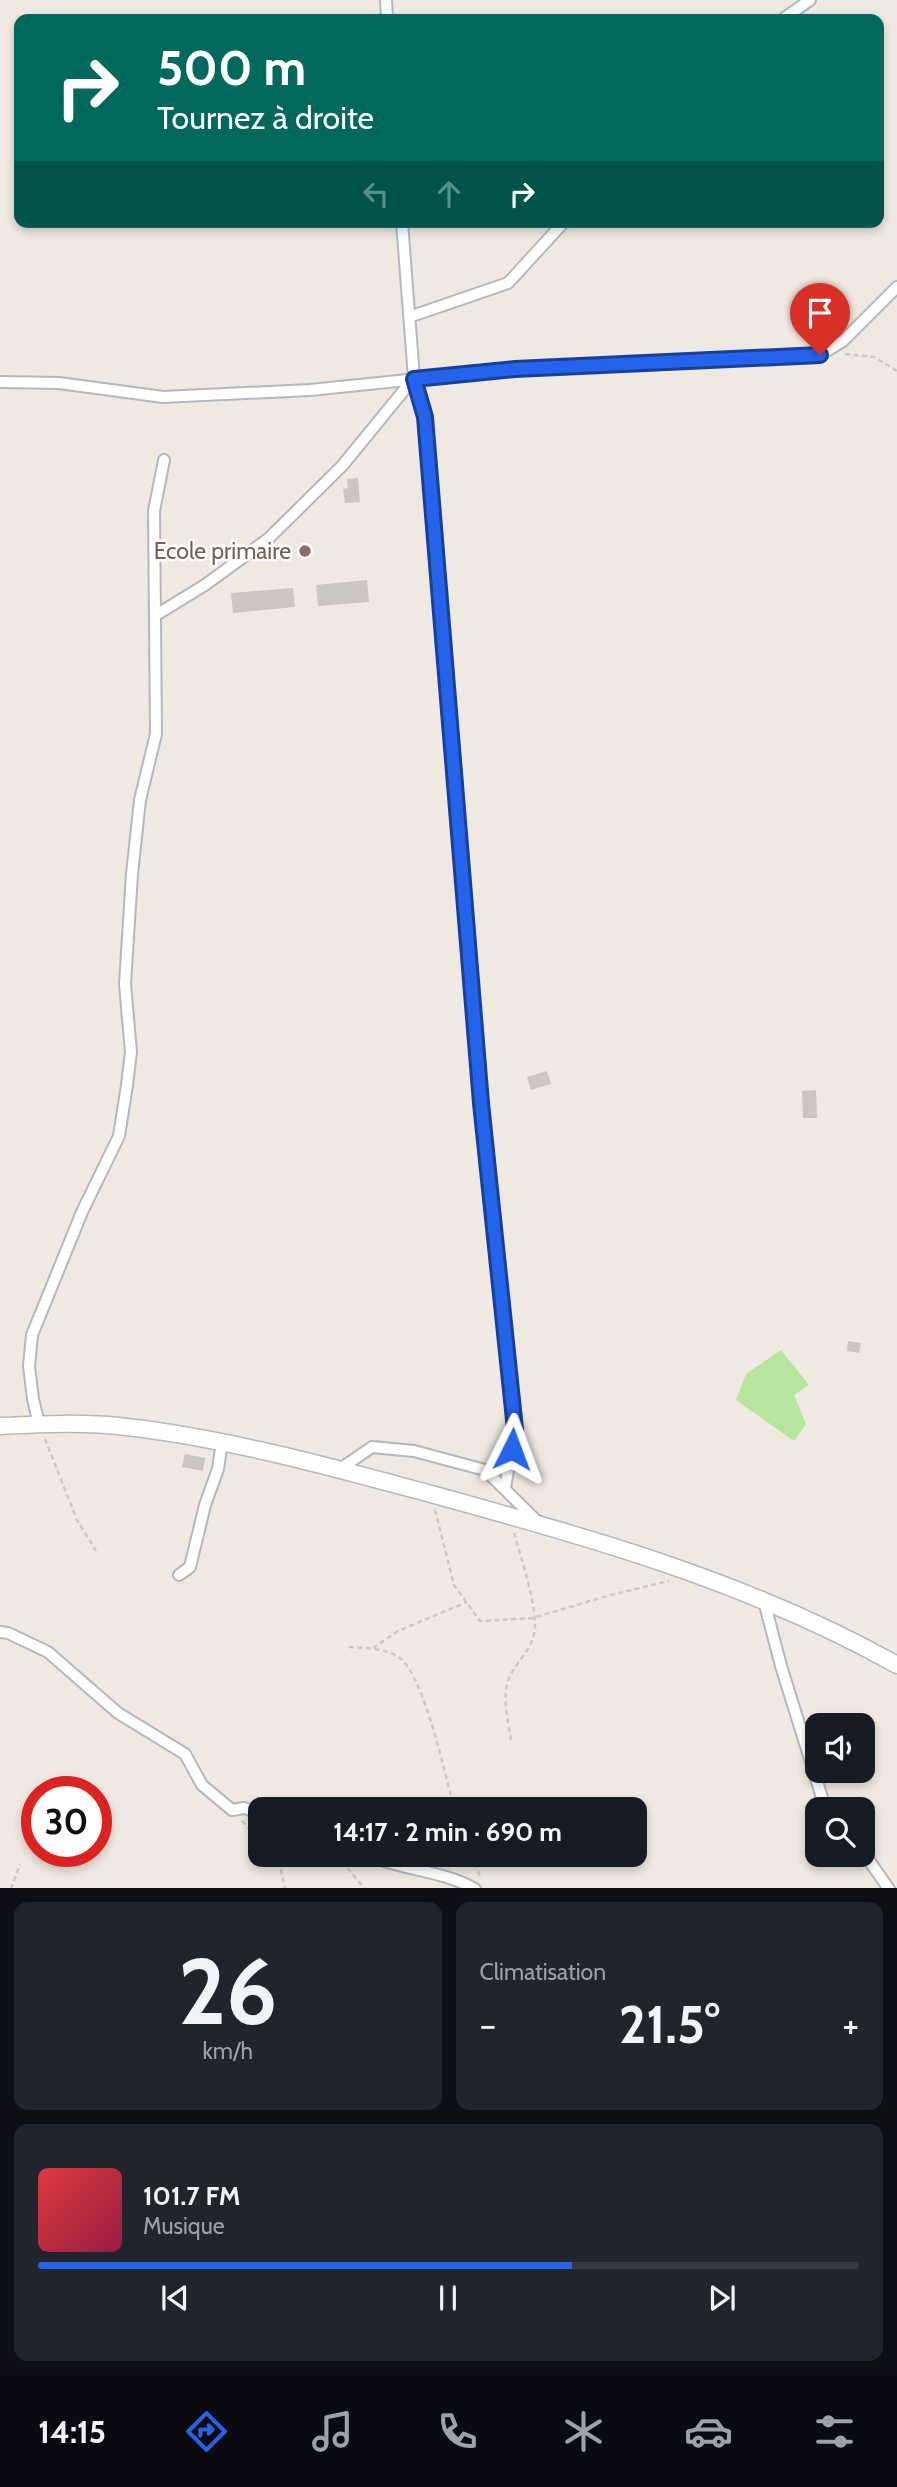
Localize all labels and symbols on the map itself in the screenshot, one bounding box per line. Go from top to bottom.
pin [790,283,850,355]
place label: Ecole primaire [154,537,291,565]
marker: Ecole primaire [297,543,313,559]
position arrow [475,1412,549,1486]
speed limit sign: 30 [21,1776,112,1867]

